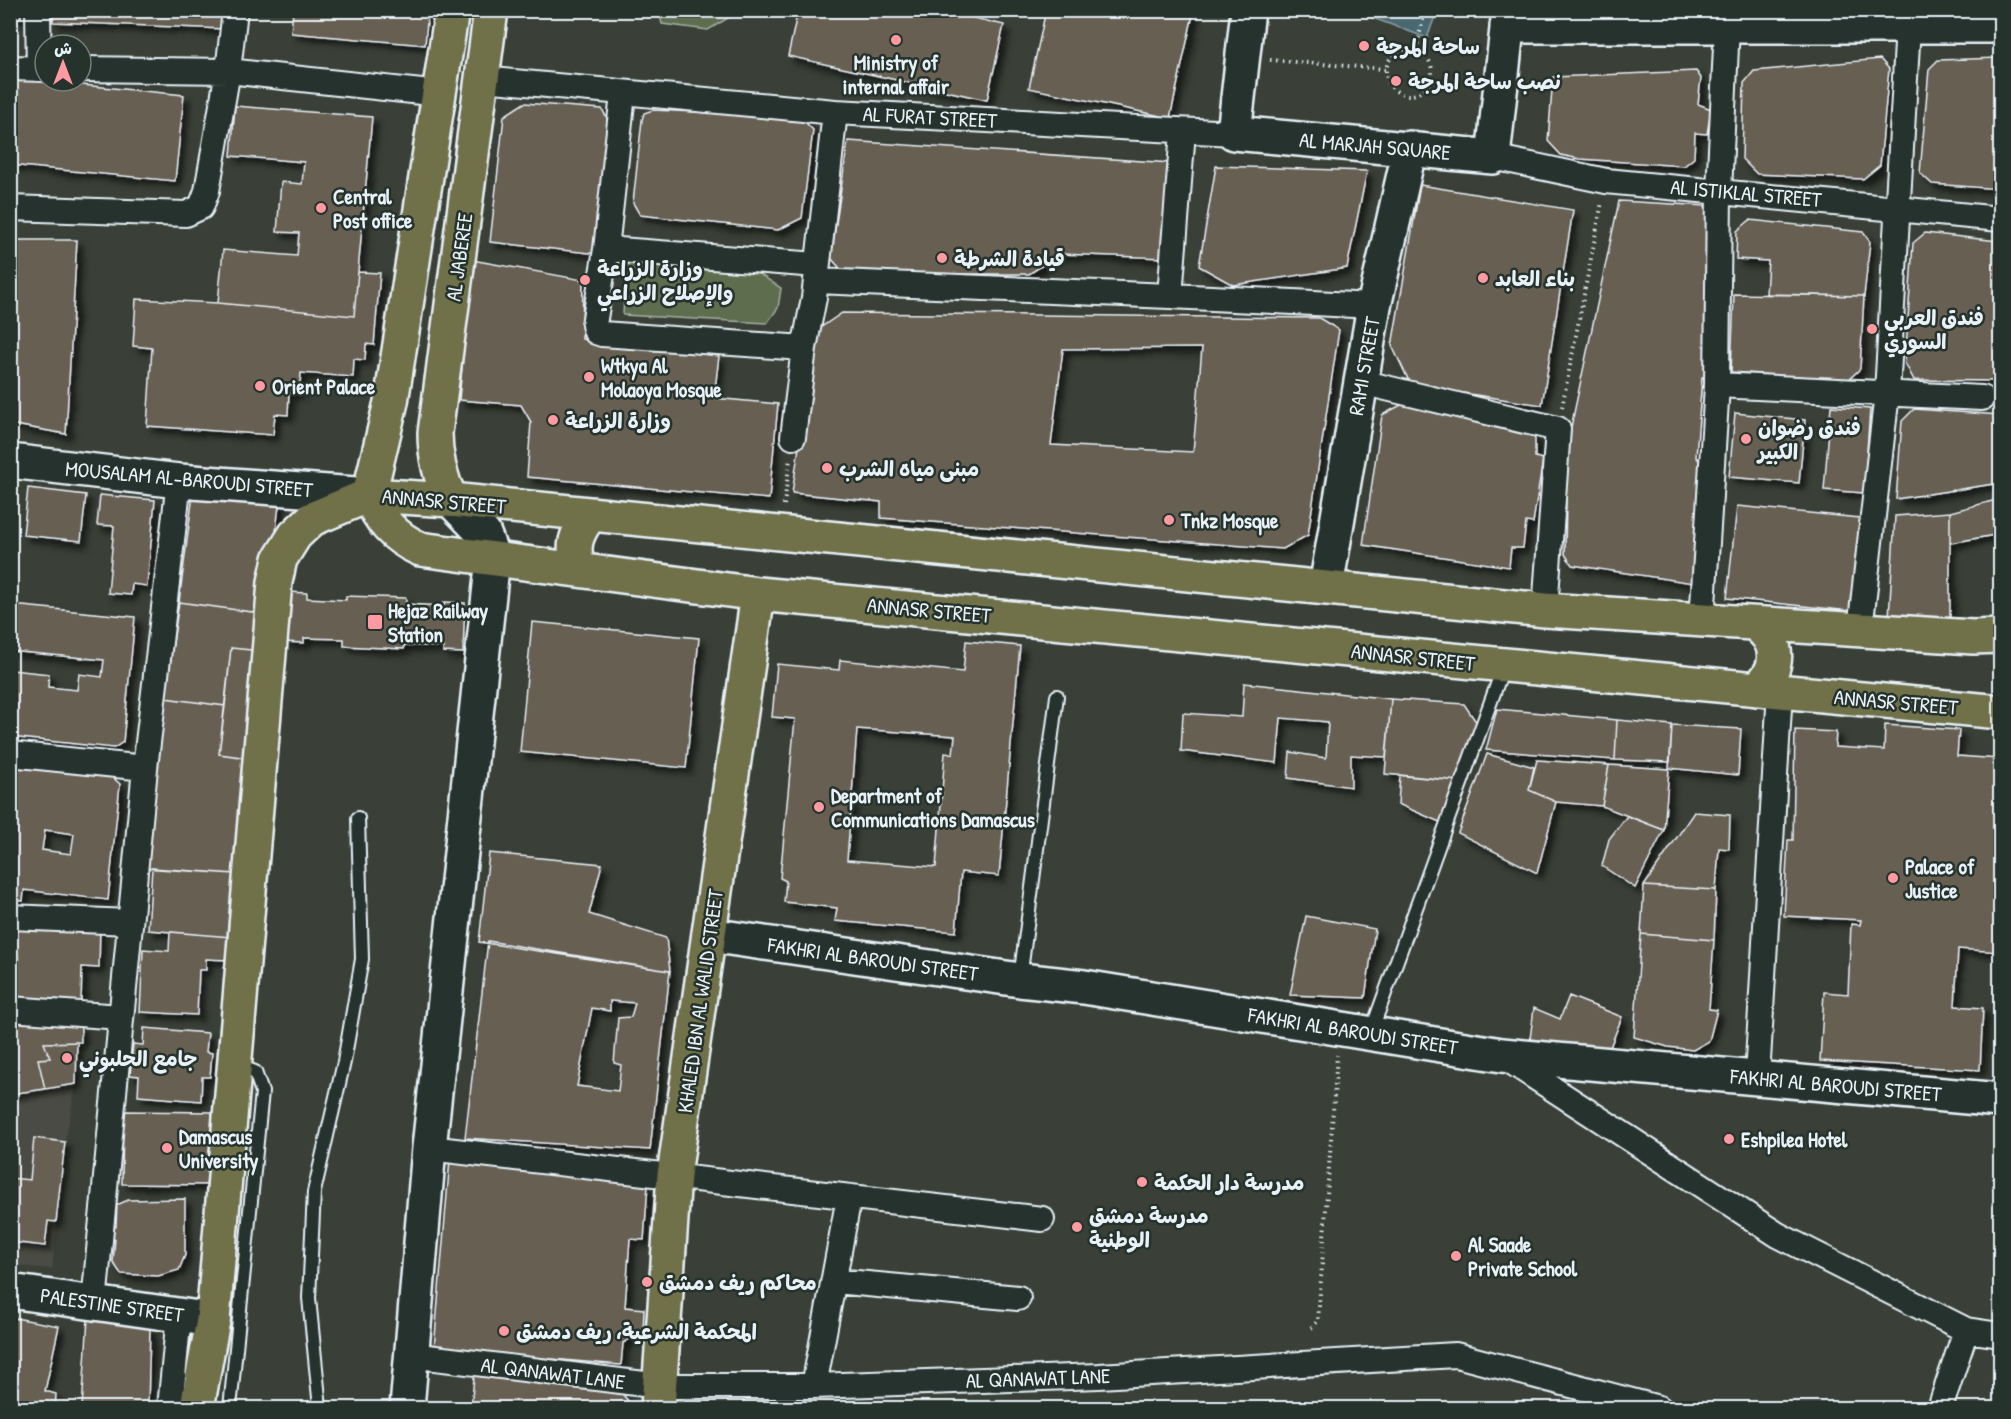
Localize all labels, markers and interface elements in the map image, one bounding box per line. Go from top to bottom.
place label: ساحة المرجة [1376,32,1480,61]
north arrow [33,33,93,93]
marker: Ministry of internal affair [889,33,903,47]
text: ش [54,37,72,59]
marker: ساحة المرجة [1357,39,1371,53]
place label: Ministry of internal affair [843,48,950,101]
place label: نصب ساحة المرجة [1408,67,1561,96]
marker: نصب ساحة المرجة [1389,74,1403,88]
street label: AL FURAT STREET [862,99,999,135]
street label: AL MARJAH SQUARE [1298,125,1452,167]
street label: AL ISTIKLAL STREET [1669,172,1824,214]
place label: Central Post office [333,182,413,235]
marker: Central Post office [314,201,328,215]
street label: AL JABEREE [438,211,480,303]
place label: قيادة الشرطة [954,244,1065,273]
marker: قيادة الشرطة [935,251,949,265]
place label: وزارة الزراعة والإصلاح الزراعي [597,254,733,312]
place label: بناء العابد [1495,264,1575,293]
marker: بناء العابد [1476,271,1490,285]
marker: وزارة الزراعة والإصلاح الزراعي [578,273,592,287]
place label: فندق العربي السوري [1884,303,1984,358]
street label: RAMI STREET [1341,313,1387,417]
marker: فندق العربي السوري [1865,322,1879,336]
place label: Wtkya Al Molaoya Mosque [601,351,722,405]
marker: Wtkya Al Molaoya Mosque [582,370,596,384]
place label: Orient Palace [272,372,376,401]
marker: Orient Palace [253,379,267,393]
place label: وزارة الزراعة [565,406,671,435]
marker: وزارة الزراعة [546,413,560,427]
place label: فندق رضوان الكبير [1756,413,1861,466]
marker: فندق رضوان الكبير [1739,432,1753,446]
street label: MOUSALAM AL-BAROUDI STREET [64,454,315,504]
place label: مبنى مياه الشرب [839,454,979,483]
marker: مبنى مياه الشرب [820,461,834,475]
street label: ANNASR STREET [381,481,508,521]
place label: Tnkz Mosque [1180,506,1279,536]
marker: Tnkz Mosque [1162,513,1176,527]
street label: ANNASR STREET [866,590,993,630]
place label: Hejaz Railway Station [388,596,488,649]
marker: Hejaz Railway Station [366,613,384,631]
street label: ANNASR STREET [1350,636,1477,678]
street label: ANNASR STREET [1833,682,1960,722]
place label: Department of Communications Damascus [831,781,1035,834]
marker: Department of Communications Damascus [812,800,826,814]
place label: Palace of Justice [1905,852,1975,905]
marker: Palace of Justice [1886,871,1900,885]
street label: KHALED IBN AL WALID STREET [670,886,730,1115]
street label: FAKHRI AL BAROUDI STREET [765,930,981,988]
street label: FAKHRI AL BAROUDI STREET [1245,1000,1461,1062]
place label: جامع الحلبوني [79,1044,197,1078]
marker: جامع الحلبوني [60,1051,74,1065]
street label: FAKHRI AL BAROUDI STREET [1728,1061,1944,1109]
place label: Damascus University [179,1122,259,1176]
place label: Eshpilea Hotel [1741,1125,1848,1155]
marker: Eshpilea Hotel [1722,1132,1736,1146]
marker: Damascus University [160,1141,174,1155]
place label: مدرسة دار الحكمة [1154,1168,1304,1197]
marker: مدرسة دار الحكمة [1135,1175,1149,1189]
place label: مدرسة دمشق الوطنية [1089,1201,1209,1254]
marker: مدرسة دمشق الوطنية [1070,1220,1084,1234]
place label: Al Saade Private School [1468,1230,1577,1283]
marker: Al Saade Private School [1449,1249,1463,1263]
place label: محاكم ريف دمشق [659,1268,817,1299]
marker: محاكم ريف دمشق [640,1275,654,1289]
street label: PALESTINE STREET [38,1281,187,1330]
place label: المحكمة الشرعية، ريف دمشق [516,1317,757,1346]
marker: المحكمة الشرعية، ريف دمشق [497,1324,511,1338]
street label: AL QANAWAT LANE [479,1350,627,1396]
street label: AL QANAWAT LANE [965,1361,1111,1395]

